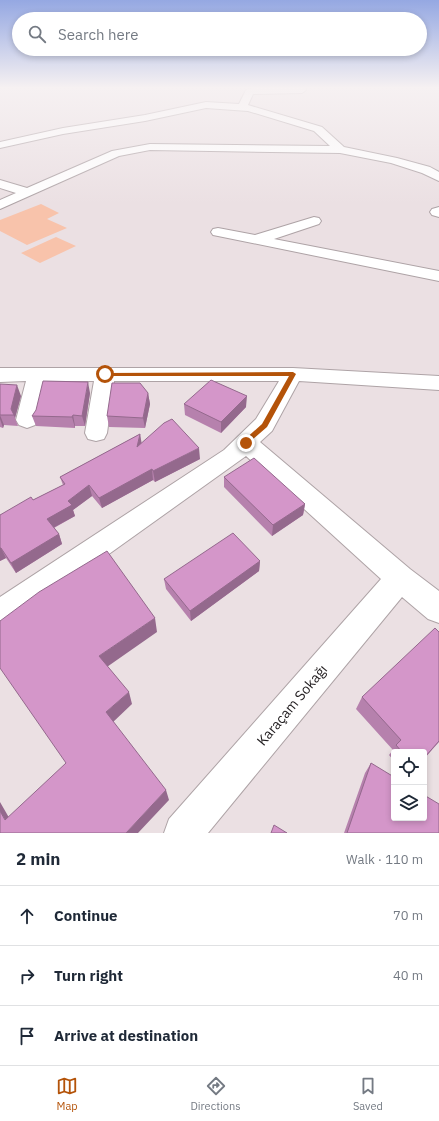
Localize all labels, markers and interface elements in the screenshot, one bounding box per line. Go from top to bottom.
search box [12,12,427,56]
icon: search [26,23,48,45]
text: Search here [58,25,138,44]
route start [96,365,114,383]
route end [237,434,255,452]
street label: Karaçam Sokağı [253,661,331,749]
map controls [391,749,427,821]
button: locate [391,749,427,785]
button: layers [391,785,427,821]
text: 2 min [16,848,60,870]
text: Walk · 110 m [346,851,423,868]
icon: ahead [16,905,38,927]
text: Continue [54,906,118,925]
text: 70 m [393,907,423,924]
icon: right [16,965,38,987]
text: Turn right [54,966,123,985]
text: 40 m [393,967,423,984]
icon: arrive [16,1025,38,1047]
text: Arrive at destination [54,1026,198,1045]
tab: Map [56,1075,78,1113]
tab: Directions [190,1075,241,1113]
tab: Saved [353,1075,383,1113]

